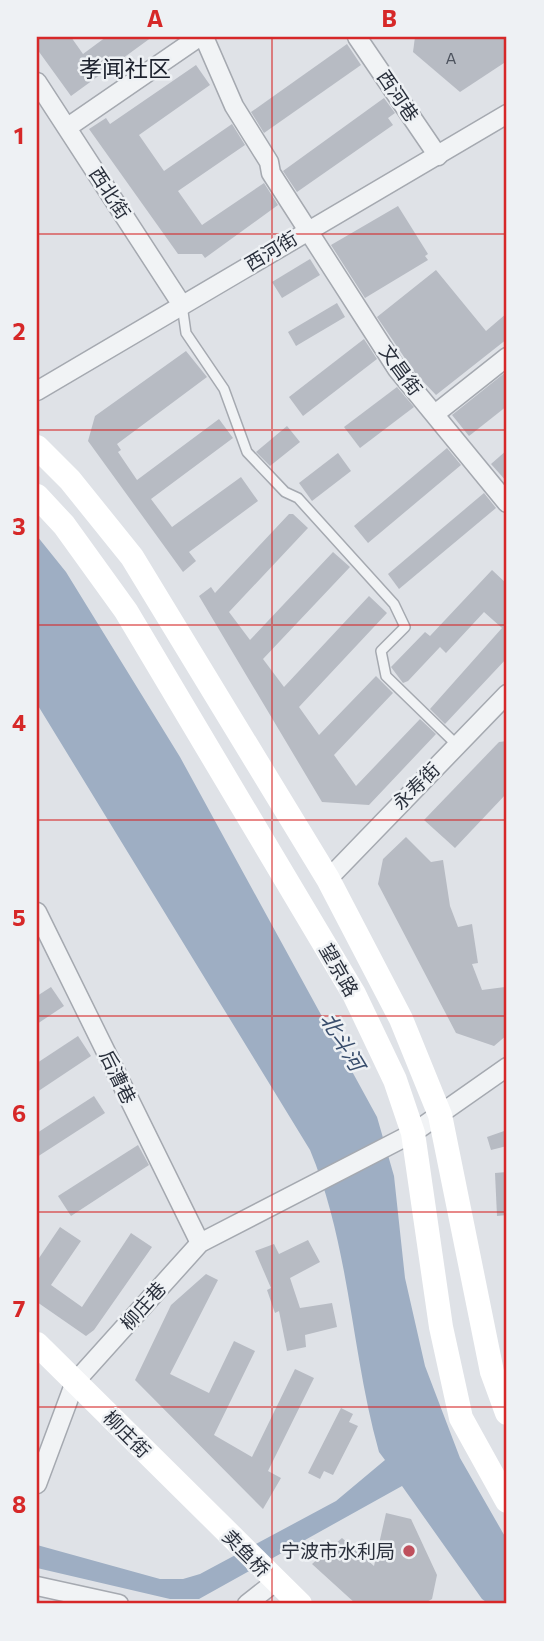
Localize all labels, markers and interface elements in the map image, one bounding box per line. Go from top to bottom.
text: A [147,4,164,32]
text: B [381,4,397,32]
house number: A [445,48,457,67]
district label: 孝闻社区 [79,54,171,82]
street label: 西河巷 [373,66,424,126]
text: 1 [14,121,24,149]
street label: 西北街 [85,163,136,223]
street label: 西河街 [240,226,301,275]
text: 2 [12,317,26,345]
street label: 文昌街 [375,340,427,400]
text: 3 [12,512,26,540]
text: 4 [12,708,26,736]
street label: 永寿街 [387,757,444,814]
text: 5 [12,903,26,931]
street label: 望京路 [315,939,364,1000]
water label: 北斗河 [316,1008,372,1078]
street label: 后漕巷 [96,1046,141,1107]
text: 6 [12,1099,26,1127]
street label: 柳庄巷 [115,1277,170,1335]
text: 7 [13,1294,25,1322]
street label: 柳庄街 [99,1405,156,1462]
text: 8 [12,1490,26,1518]
street label: 卖鱼桥 [218,1524,275,1581]
place label: 宁波市水利局 [281,1539,395,1562]
marker: 宁波市水利局 [401,1543,417,1559]

